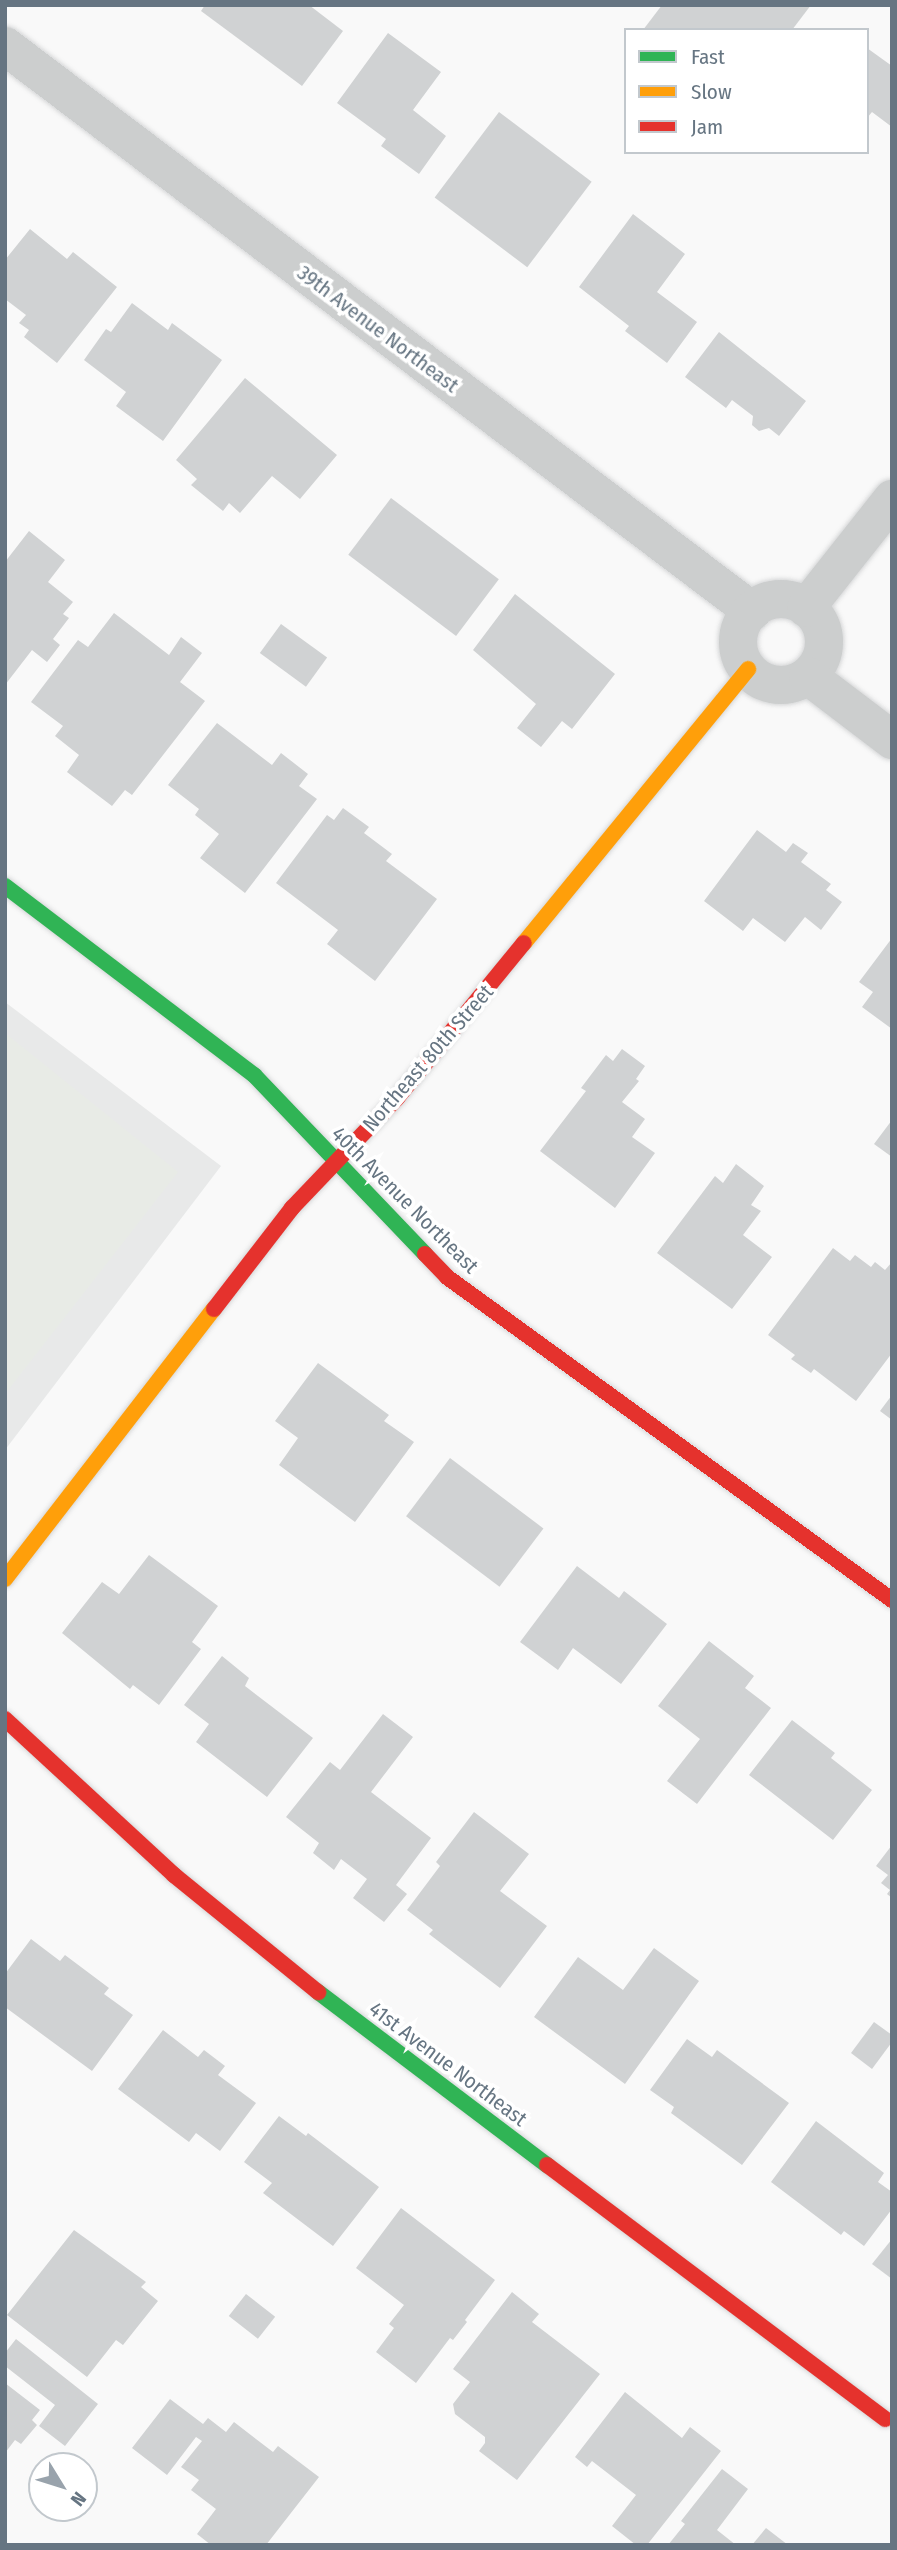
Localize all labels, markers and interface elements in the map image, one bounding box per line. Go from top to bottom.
legend [624,28,869,154]
text: Fast [691,44,725,70]
text: Slow [691,79,732,105]
text: Jam [691,114,723,140]
street label: 39th Avenue Northeast [292,260,464,398]
street label: Northeast 80th Street [357,980,499,1136]
street label: 40th Avenue Northeast [326,1121,484,1279]
street label: 41st Avenue Northeast [364,1996,532,2132]
north arrow [28,2452,98,2522]
text: N [66,2487,91,2511]

